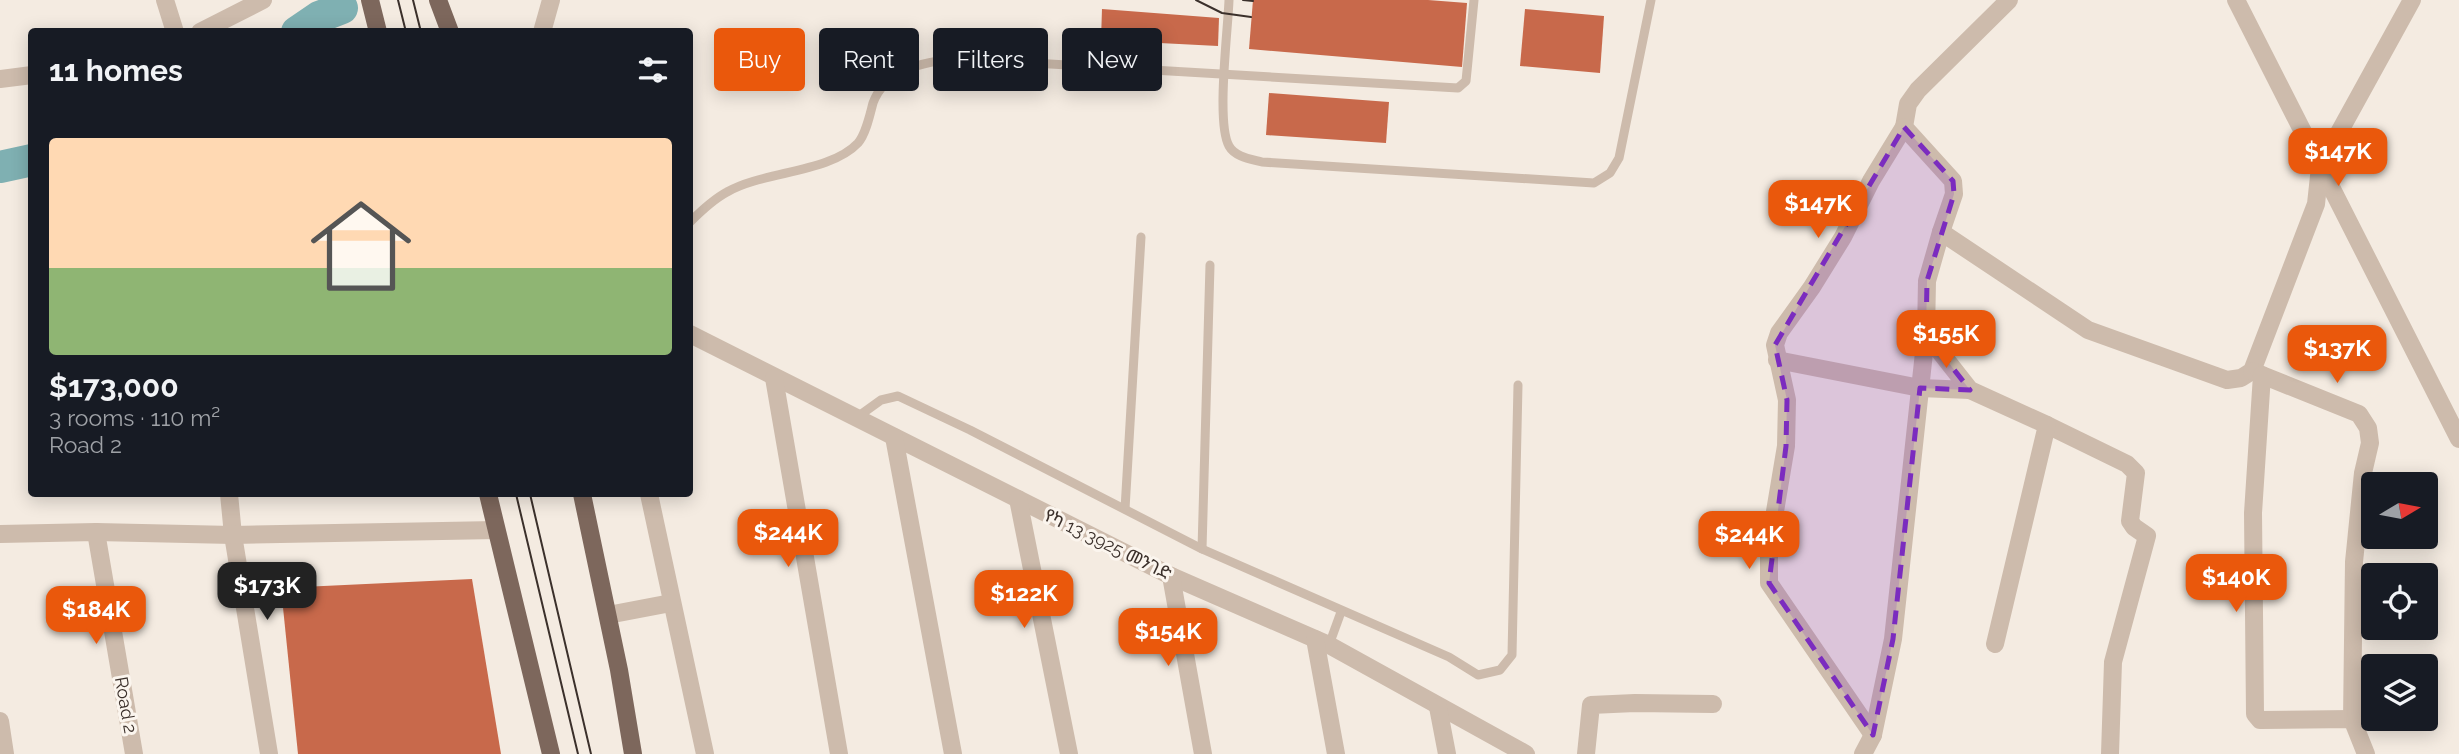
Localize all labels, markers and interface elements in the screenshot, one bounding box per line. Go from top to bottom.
chip: Buy [714,28,805,91]
chip: Rent [819,28,919,91]
chip: Filters [933,28,1048,91]
chip: New [1062,28,1162,91]
icon: filters [634,51,672,89]
text: 11 homes [49,53,183,88]
pin: $147K [2289,128,2387,188]
text: $147K [2304,137,2372,164]
pin: $147K [1769,180,1867,240]
icon: home [298,183,424,309]
text: $147K [1784,189,1852,216]
pin: $155K [1897,310,1995,370]
text: $155K [1913,319,1979,346]
pin: $137K [2288,326,2386,385]
text: $137K [2303,334,2371,361]
text: $173,000 [49,369,179,404]
text: 3 rooms · 110 m² [49,404,220,431]
text: Road 2 [49,431,122,458]
north arrow [2361,472,2438,550]
map controls [2361,472,2438,731]
street label: የካ 13 3925 መንገድ [1041,504,1175,584]
pin: $244K [739,510,837,569]
pin: $244K [1700,512,1798,571]
text: $244K [753,518,823,545]
text: $244K [1714,520,1784,547]
pin: $140K [2187,554,2285,614]
pin: $173K [218,562,316,622]
text: $140K [2202,563,2270,590]
button: locate [2361,563,2438,640]
pin: $122K [975,570,1073,630]
text: $173K [233,571,301,598]
text: $122K [990,579,1058,606]
pin: $184K [47,586,145,646]
text: $184K [62,595,130,622]
pin: $154K [1119,608,1217,668]
text: $154K [1134,617,1202,644]
button: layers [2361,654,2438,731]
street label: Road 2 [111,675,141,735]

